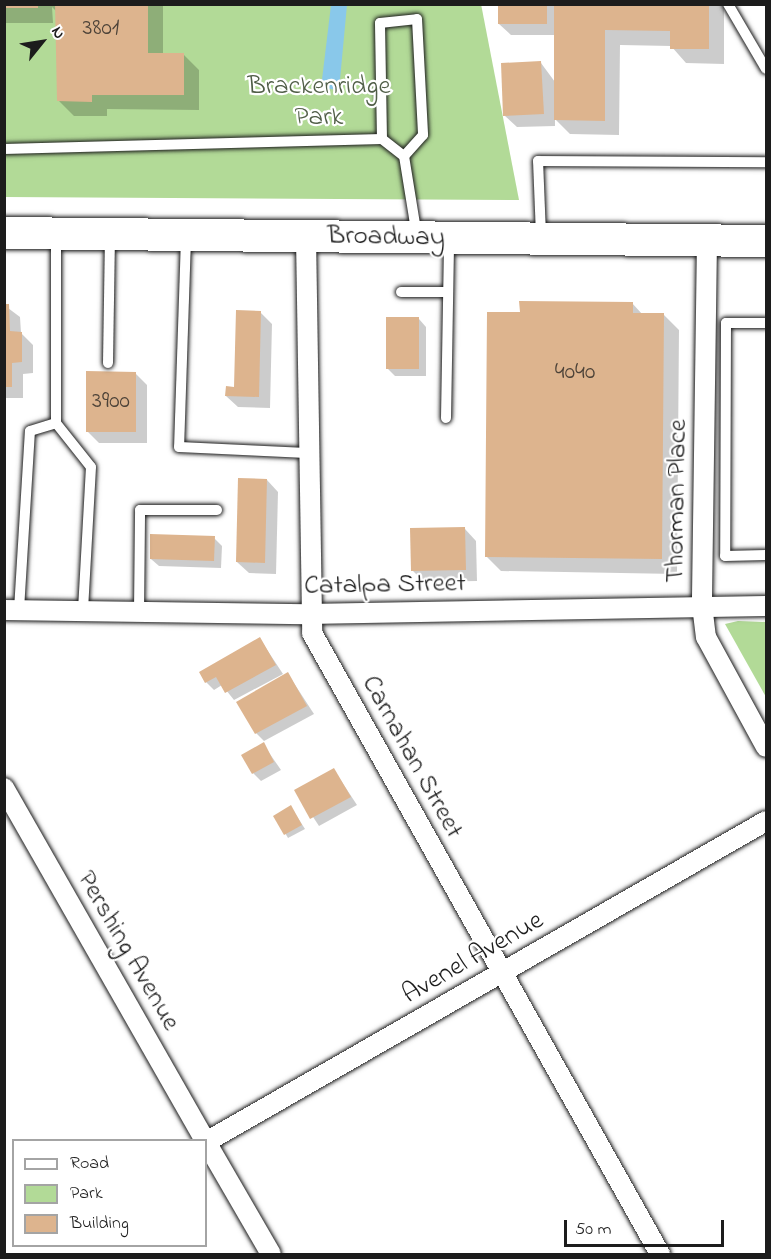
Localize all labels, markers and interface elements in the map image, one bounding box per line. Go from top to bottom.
north arrow [12,12,72,72]
house number: 3801 [83,15,119,43]
text: N [44,22,71,44]
park label: Brackenridge Park [248,70,390,133]
street label: Broadway [327,220,445,254]
house number: 4040 [555,359,595,387]
house number: 3900 [92,388,130,416]
street label: Thorman Place [659,419,695,583]
street label: Catalpa Street [304,567,466,603]
street label: Carnahan Street [354,670,470,844]
street label: Pershing Avenue [69,865,187,1037]
street label: Avenel Avenue [397,905,549,1011]
legend [12,1139,207,1247]
text: Road [70,1151,109,1177]
text: Park [70,1181,103,1207]
scale bar [567,1208,728,1246]
text: Building [70,1211,129,1237]
text: 50 m [575,1217,612,1243]

